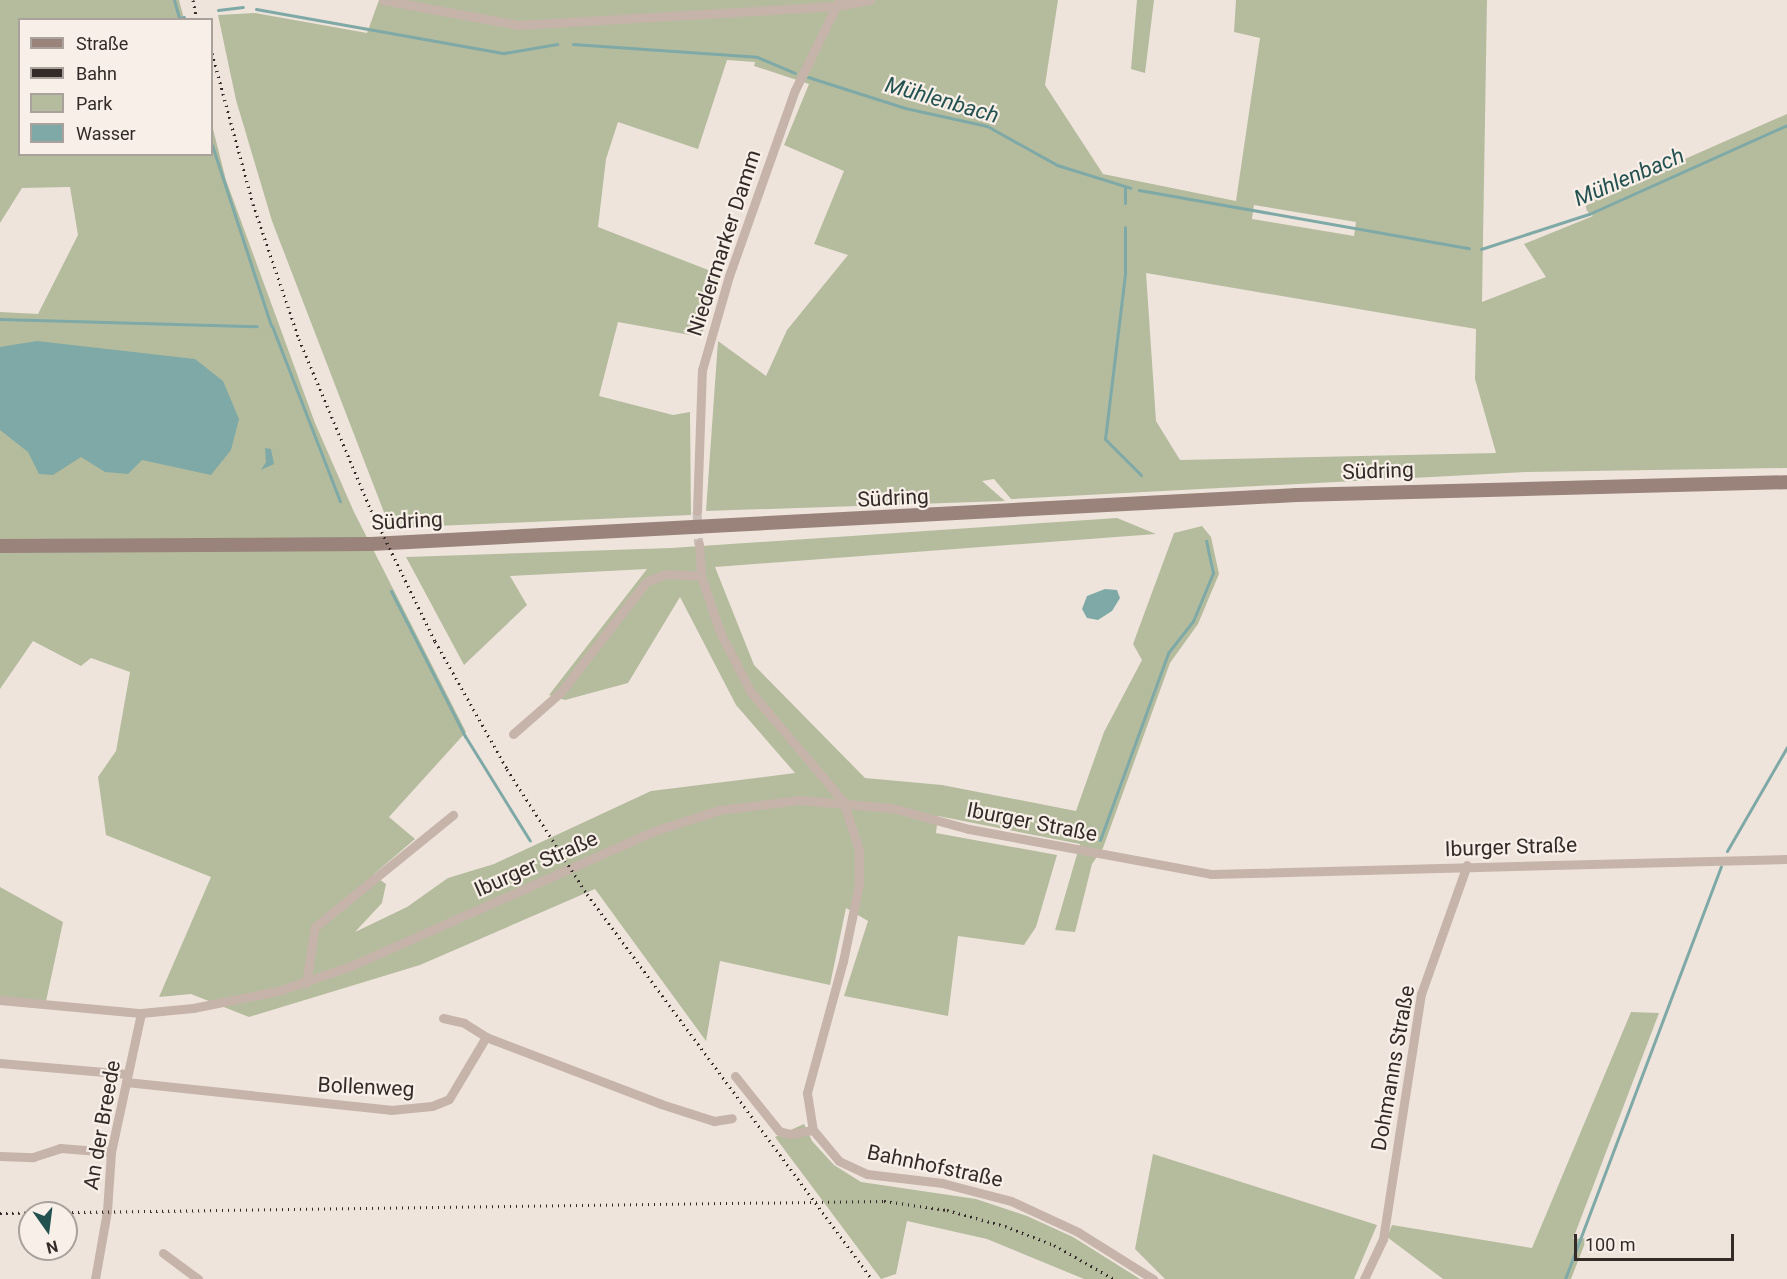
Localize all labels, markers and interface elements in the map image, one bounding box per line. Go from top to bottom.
legend [18,18,213,156]
text: Straße [76,33,128,54]
text: Bahn [76,63,117,84]
water label: Mühlenbach [882,71,1002,129]
text: Park [76,93,112,114]
text: Wasser [76,123,136,144]
water label: Mühlenbach [1570,142,1688,212]
street label: Niedermarker Damm [682,147,766,339]
street label: Südring [1342,457,1414,485]
street label: Südring [857,484,929,512]
street label: Südring [371,507,443,535]
street label: Iburger Straße [965,797,1099,847]
street label: Iburger Straße [470,826,602,902]
street label: Iburger Straße [1444,832,1578,862]
street label: Dohmanns Straße [1366,983,1420,1153]
street label: An der Breede [78,1058,126,1192]
street label: Bollenweg [317,1072,415,1102]
street label: Bahnhofstraße [865,1139,1005,1193]
north arrow [18,1201,78,1261]
scale bar [1577,1222,1738,1260]
text: 100 m [1585,1234,1636,1255]
text: N [44,1236,60,1258]

